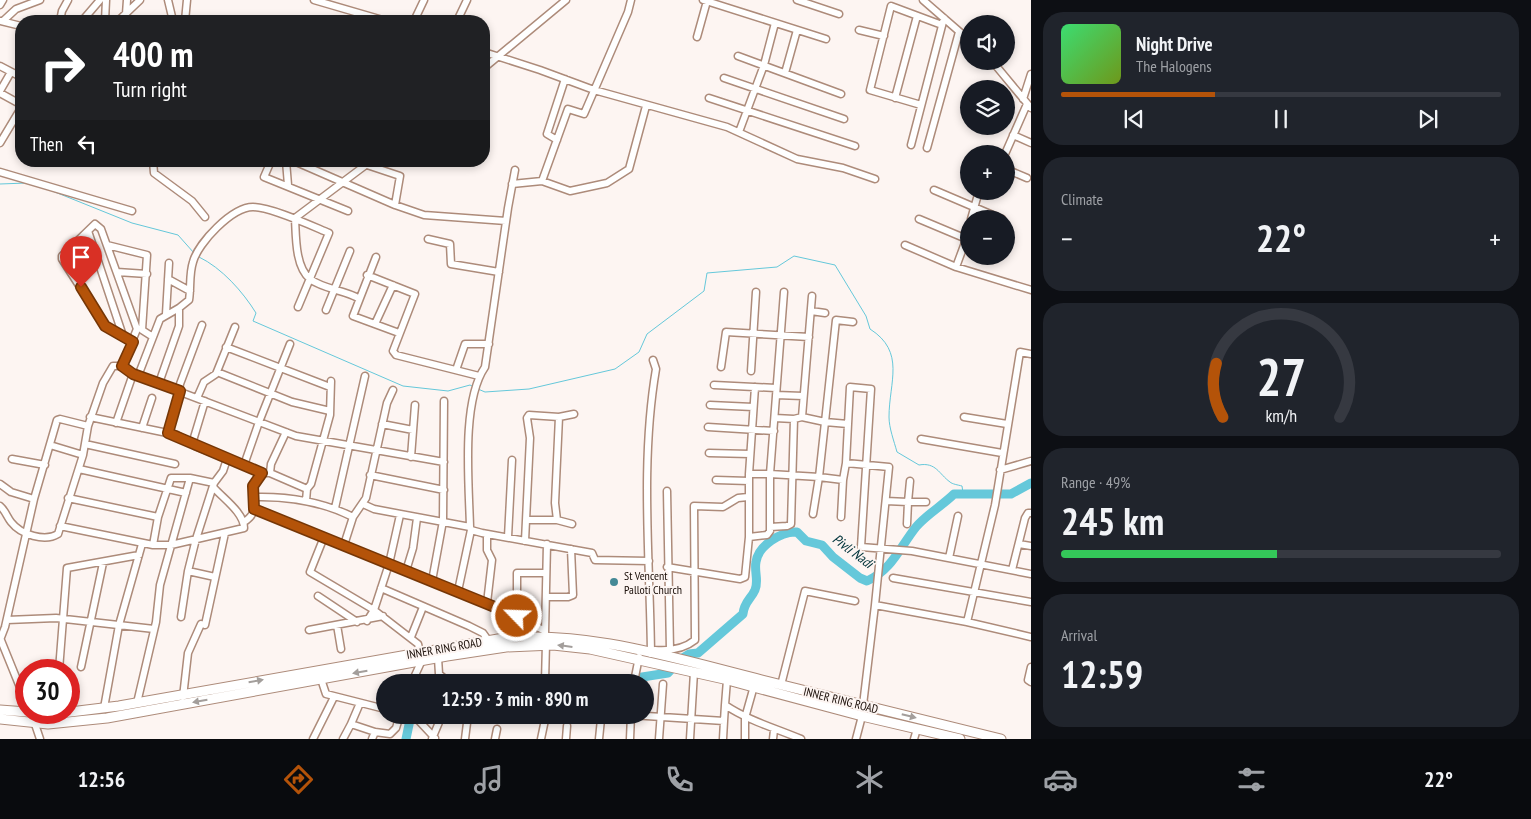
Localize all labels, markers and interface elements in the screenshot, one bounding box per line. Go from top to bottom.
map controls [960,15,1015,265]
button: sound [960,15,1015,70]
text: 400 m [113,31,194,77]
text: Night Drive [1136,32,1213,56]
icon: right [30,35,95,100]
text: The Halogens [1136,56,1212,76]
text: Turn right [113,75,187,103]
button: layers [960,80,1015,135]
icon: previous [1120,105,1148,133]
icon: pause [1267,105,1295,133]
icon: next [1414,105,1442,133]
icon: left [73,130,101,158]
text: Then [30,132,63,156]
button: + [960,145,1015,200]
text: Climate [1061,189,1103,209]
button: − [960,210,1015,265]
text: 22° [1256,213,1306,262]
text: − [1061,220,1073,257]
text: + [1489,220,1501,257]
pin [60,236,102,287]
icon: arrive [67,243,95,271]
text: 27 [1256,343,1306,410]
text: km/h [1265,404,1297,427]
text: Range · 49% [1061,472,1130,492]
text: 245 km [1061,496,1164,545]
water label: Pivli Nadi [829,530,878,573]
place label: St Vencent Palloti Church [624,568,682,597]
marker: St Vencent Palloti Church [608,576,620,588]
position arrow [490,589,542,641]
text: Arrival [1061,625,1097,645]
street label: INNER RING ROAD [405,634,483,662]
one-way arrow [556,642,572,650]
text: 12:59 [1061,649,1143,698]
speed limit sign: 30 [15,659,80,724]
one-way arrow [351,668,367,676]
one-way arrow [248,676,264,684]
street label: INNER RING ROAD [802,683,880,717]
text: 12:59 · 3 min · 890 m [442,687,588,711]
one-way arrow [191,698,207,706]
one-way arrow [902,712,917,720]
icon: directions [281,762,316,797]
icon: music [471,762,506,797]
icon: phone [662,762,697,797]
icon: climate [852,762,887,797]
icon: car [1043,762,1078,797]
icon: filters [1234,762,1269,797]
text: 12:56 [78,765,125,793]
text: 22° [1424,765,1453,793]

